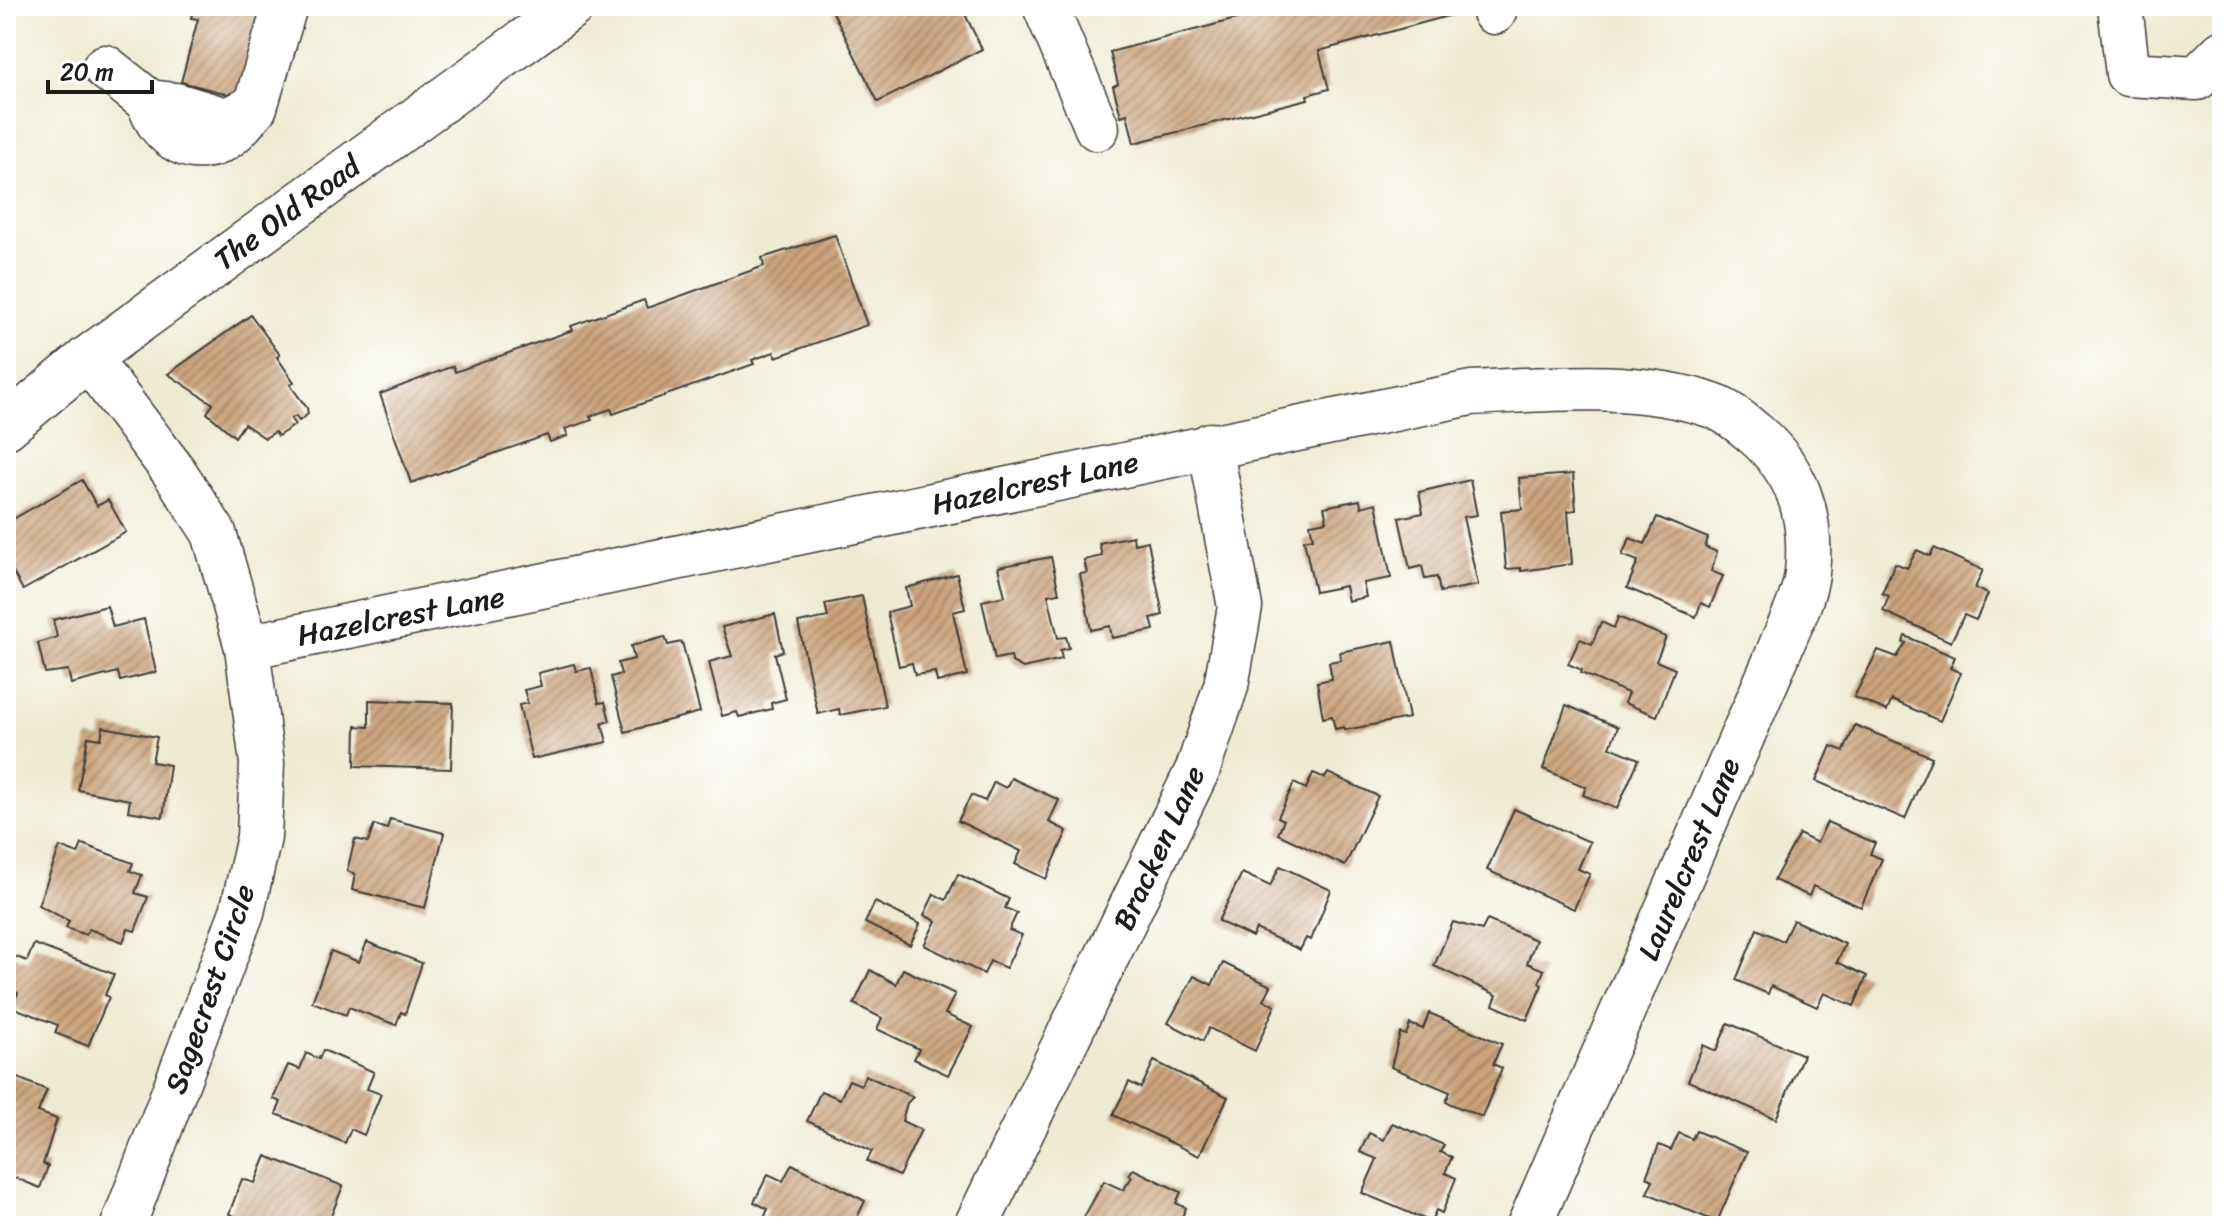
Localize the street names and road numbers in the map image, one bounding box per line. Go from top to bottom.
street label: The Old Road [202,139,374,285]
street label: Hazelcrest Lane [926,435,1144,531]
street label: Hazelcrest Lane [293,569,509,663]
street label: Laurelcrest Lane [1622,749,1756,969]
street label: Bracken Lane [1097,756,1221,940]
street label: Sagecrest Circle [149,877,271,1101]

